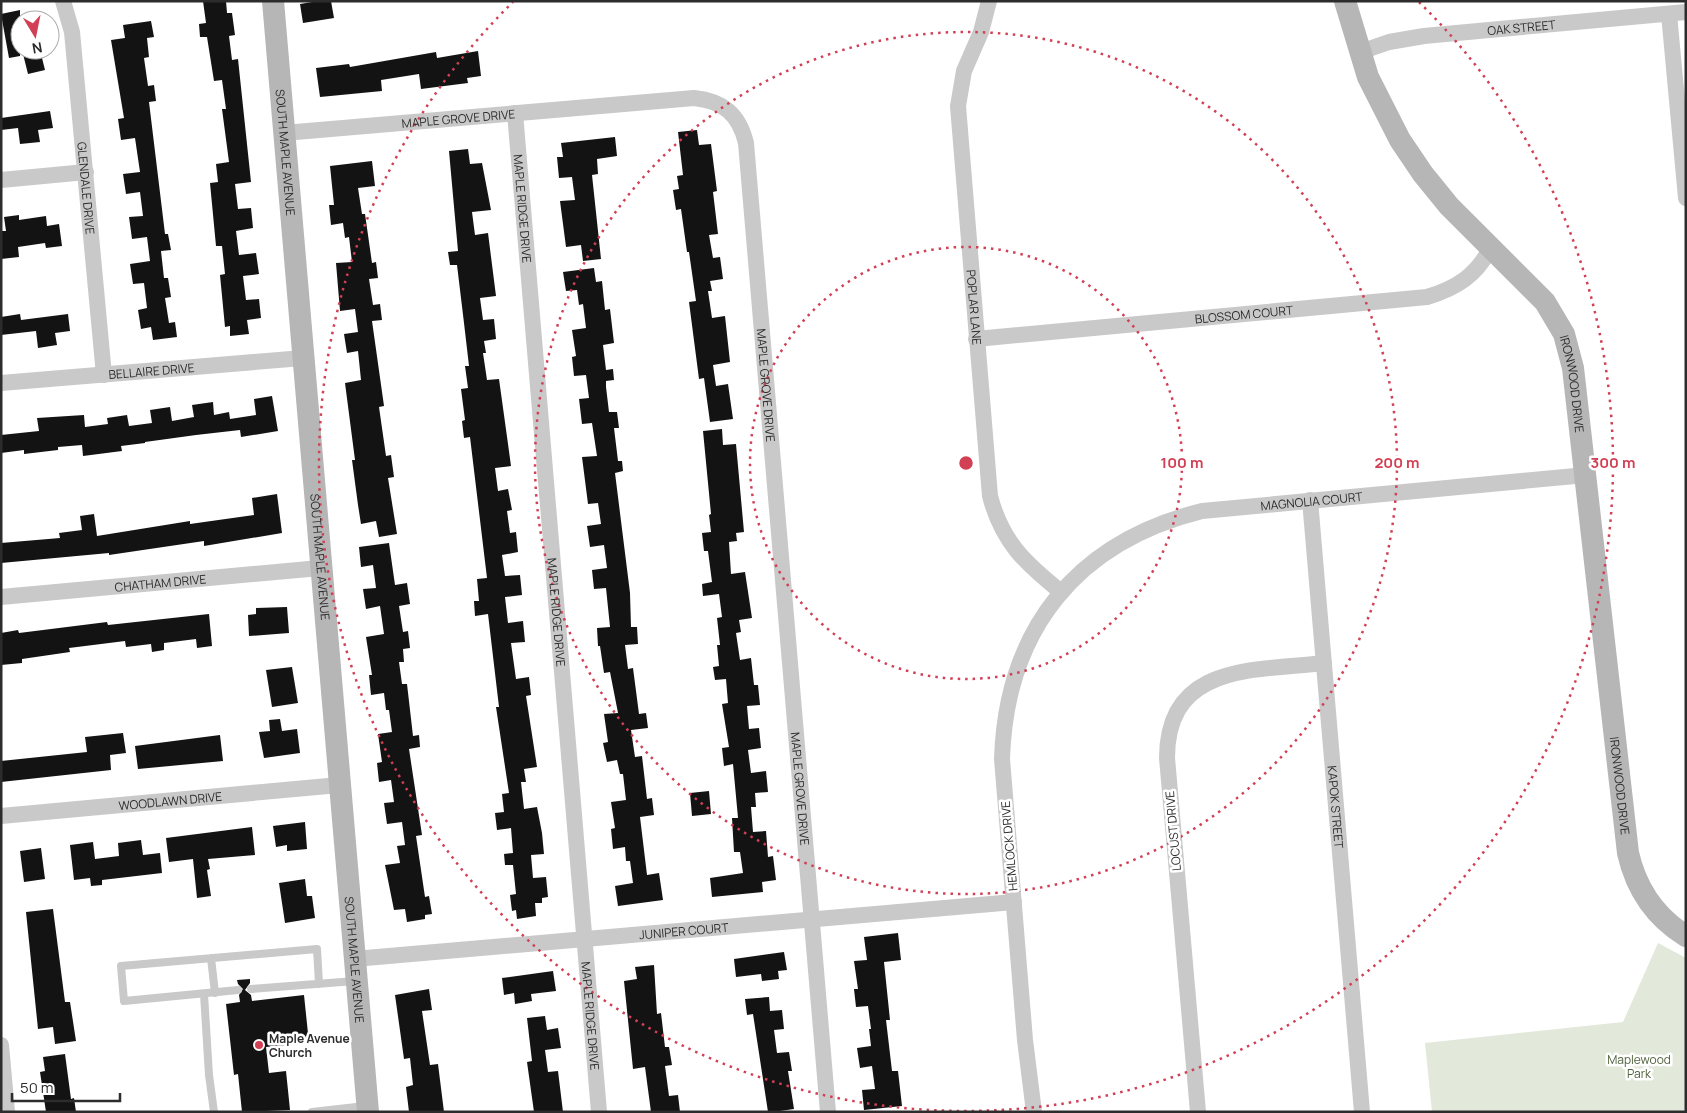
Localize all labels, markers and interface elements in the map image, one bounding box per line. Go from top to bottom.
north arrow [10,10,60,60]
street label: OAK STREET [1487,15,1557,39]
text: N [31,38,44,59]
street label: SOUTH MAPLE AVENUE [272,88,300,217]
street label: MAPLE GROVE DRIVE [401,105,516,131]
street label: GLENDALE DRIVE [74,141,99,235]
street label: MAPLE RIDGE DRIVE [510,154,536,264]
street label: POPLAR LANE [963,269,986,346]
street label: BLOSSOM COURT [1194,301,1295,327]
street label: MAPLE GROVE DRIVE [753,328,780,443]
street label: IRONWOOD DRIVE [1556,333,1589,434]
street label: BELLAIRE DRIVE [108,358,195,383]
text: 100 m [1161,452,1203,473]
text: 200 m [1374,452,1420,473]
text: 300 m [1591,452,1635,473]
centre of rings [957,454,975,472]
street label: MAGNOLIA COURT [1260,487,1364,514]
street label: SOUTH MAPLE AVENUE [307,493,334,621]
street label: MAPLE RIDGE DRIVE [544,557,570,667]
street label: CHATHAM DRIVE [114,570,207,595]
street label: MAPLE GROVE DRIVE [787,731,814,846]
street label: IRONWOOD DRIVE [1606,736,1634,836]
street label: KAPOK STREET [1324,765,1348,850]
street label: WOODLAWN DRIVE [118,787,223,814]
street label: LOCUST DRIVE [1161,790,1185,872]
street label: HEMLOCK DRIVE [997,800,1021,892]
street label: SOUTH MAPLE AVENUE [341,895,369,1024]
street label: JUNIPER COURT [638,918,730,943]
street label: MAPLE RIDGE DRIVE [578,961,604,1071]
place label: Maple Avenue Church [269,1030,350,1061]
marker: Maple Avenue Church [253,1039,265,1051]
park label: Maplewood Park [1607,1051,1671,1082]
scale bar [12,1070,120,1102]
text: 50 m [20,1077,54,1098]

